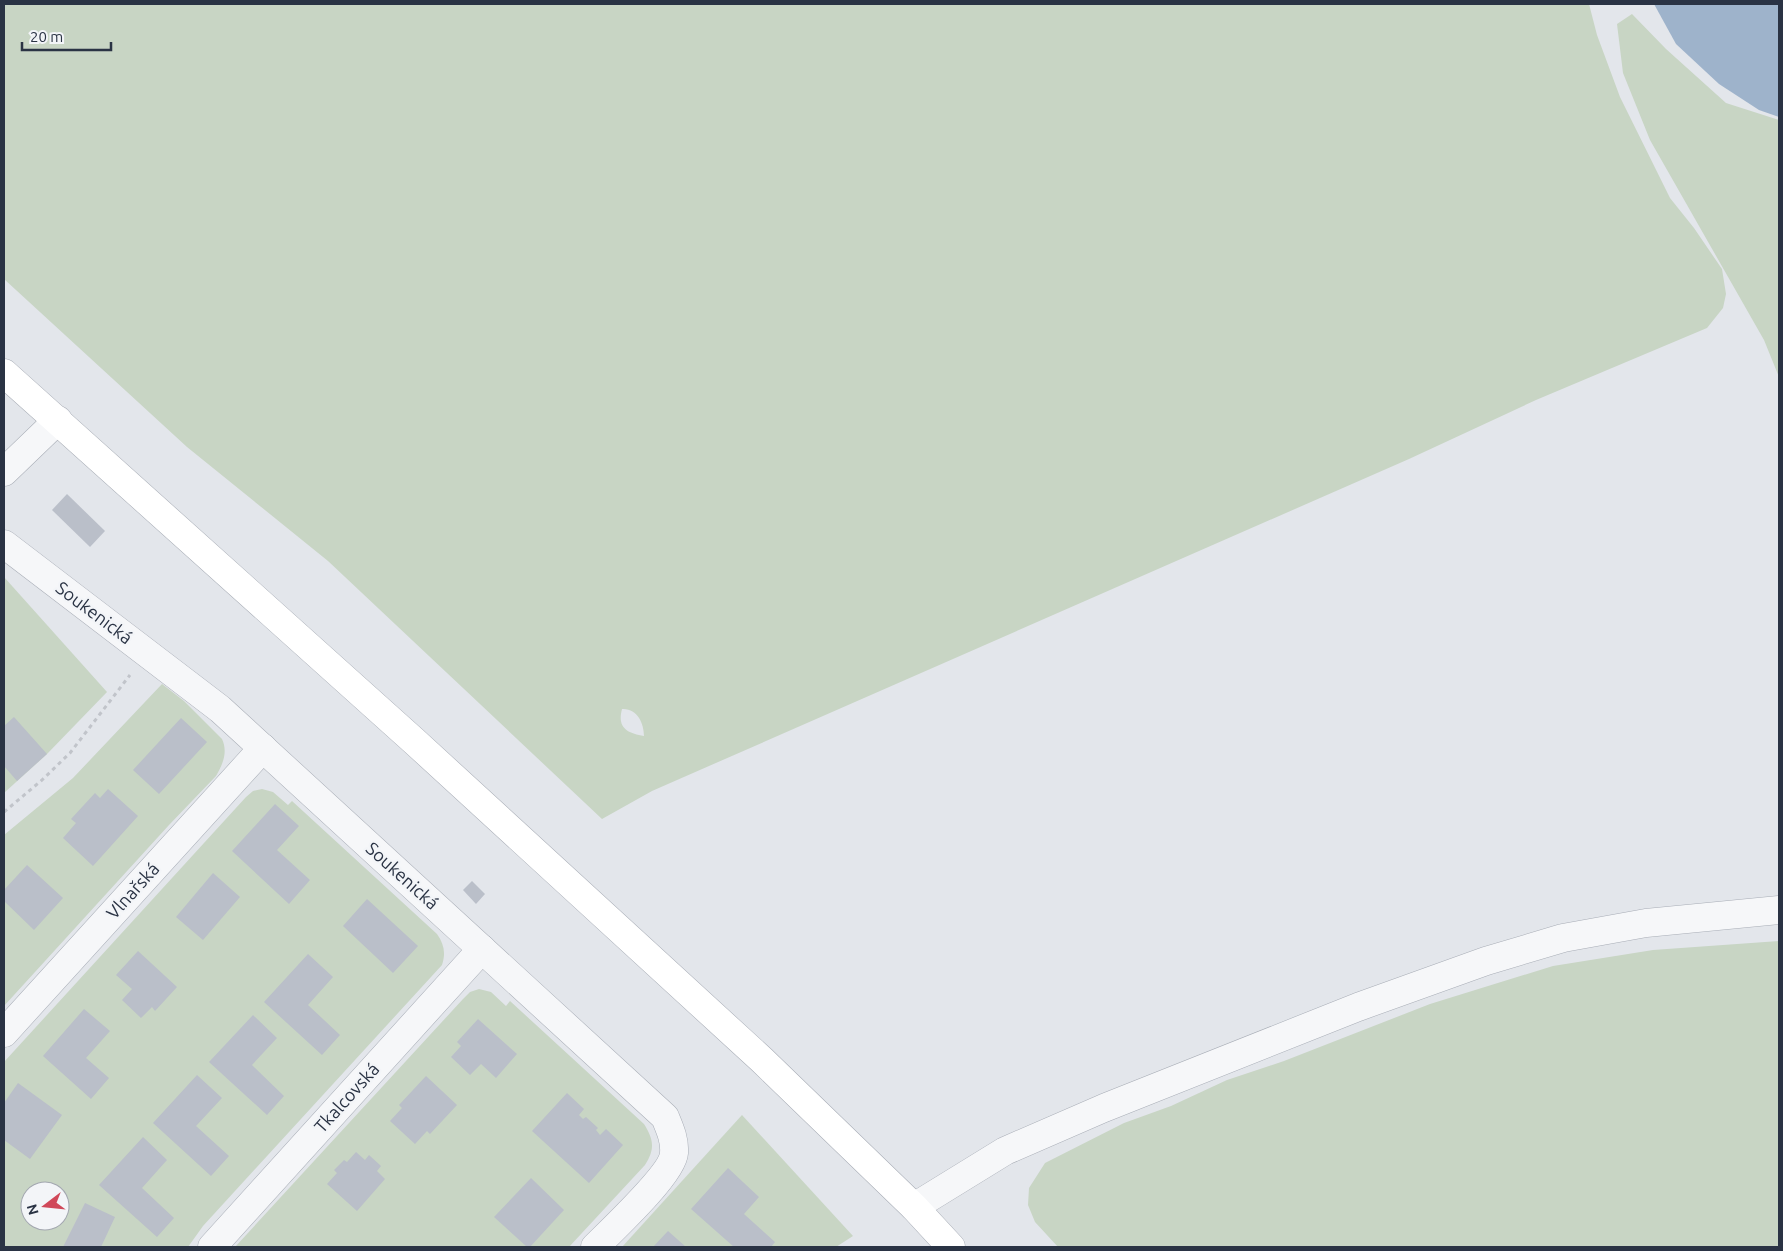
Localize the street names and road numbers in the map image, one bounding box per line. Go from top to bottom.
street label: Soukenická [53,577,137,647]
street label: Soukenická [362,838,443,913]
street label: Vlnařská [102,858,163,923]
street label: Tkalcovská [310,1058,383,1136]

